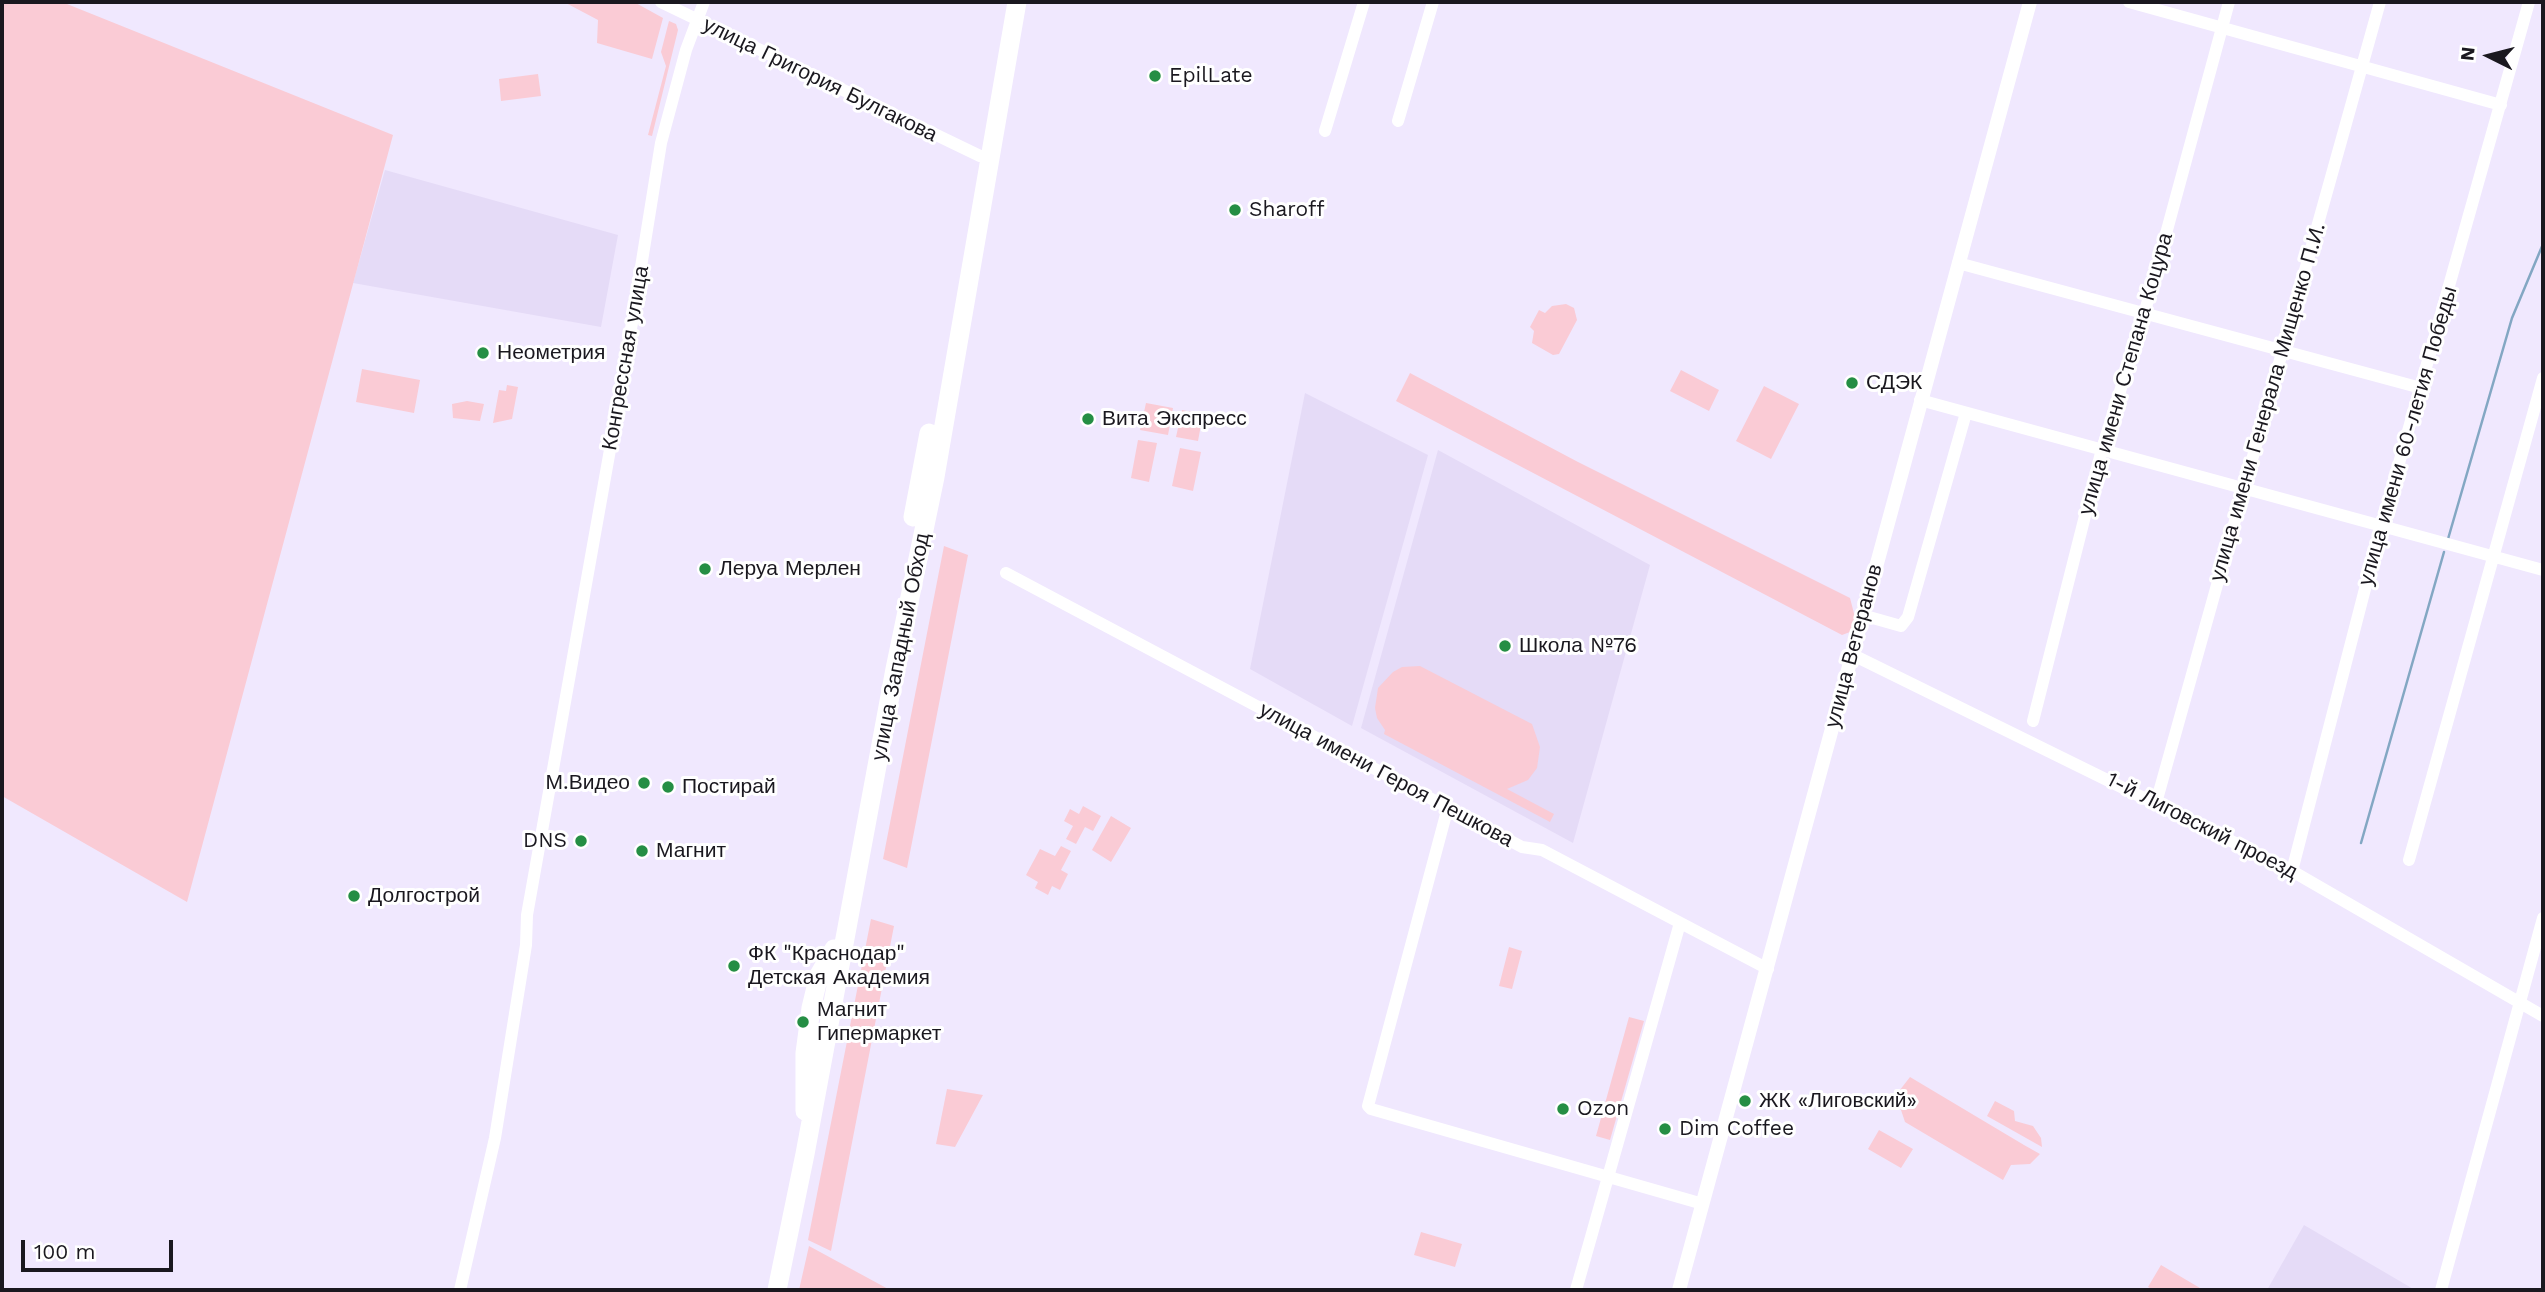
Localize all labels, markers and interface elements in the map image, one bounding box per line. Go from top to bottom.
street label: улица Григория Булгакова [699,12,941,148]
north arrow [2454,21,2524,91]
text: N [2455,46,2480,62]
place label: EpilLate [1169,63,1253,89]
marker: EpilLate [1147,68,1163,84]
place label: Sharoff [1249,197,1324,223]
marker: Sharoff [1227,202,1243,218]
street label: улица имени Генерала Мищенко П.И. [2205,220,2331,584]
street label: улица имени Степана Коцура [2074,230,2178,518]
street label: Конгрессная улица [597,264,655,452]
street label: улица имени 60-летия Победы [2353,284,2463,588]
place label: Неометрия [497,340,605,366]
marker: Неометрия [475,345,491,361]
place label: СДЭК [1866,370,1922,396]
marker: СДЭК [1844,375,1860,391]
place label: Вита Экспресс [1102,406,1247,432]
marker: Вита Экспресс [1080,411,1096,427]
street label: улица Западный Обход [867,531,935,763]
place label: Леруа Мерлен [719,556,861,582]
marker: Леруа Мерлен [697,561,713,577]
street label: улица Ветеранов [1820,561,1888,731]
place label: Школа №76 [1519,633,1637,659]
marker: Школа №76 [1497,638,1513,654]
street label: улица имени Героя Пешкова [1255,697,1517,853]
street label: 1-й Лиговский проезд [2102,767,2302,885]
place label: М.Видео [546,770,630,796]
place label: Постирай [682,774,776,800]
marker: М.Видео [636,775,652,791]
marker: Постирай [660,779,676,795]
place label: DNS [523,828,567,854]
marker: DNS [573,833,589,849]
place label: Магнит [656,838,726,864]
marker: Магнит [634,843,650,859]
place label: Долгострой [368,883,480,909]
marker: Долгострой [346,888,362,904]
place label: ФК "Краснодар" Детская Академия [748,941,930,991]
marker: ФК "Краснодар" Детская Академия [726,958,742,974]
place label: Магнит Гипермаркет [817,997,941,1047]
marker: Магнит Гипермаркет [795,1014,811,1030]
place label: ЖК «Лиговский» [1759,1088,1917,1114]
marker: ЖК «Лиговский» [1737,1093,1753,1109]
place label: Ozon [1577,1096,1629,1122]
marker: Ozon [1555,1101,1571,1117]
place label: Dim Coffee [1679,1116,1794,1142]
marker: Dim Coffee [1657,1121,1673,1137]
scale bar [24,1226,177,1270]
text: 100 m [34,1239,96,1264]

